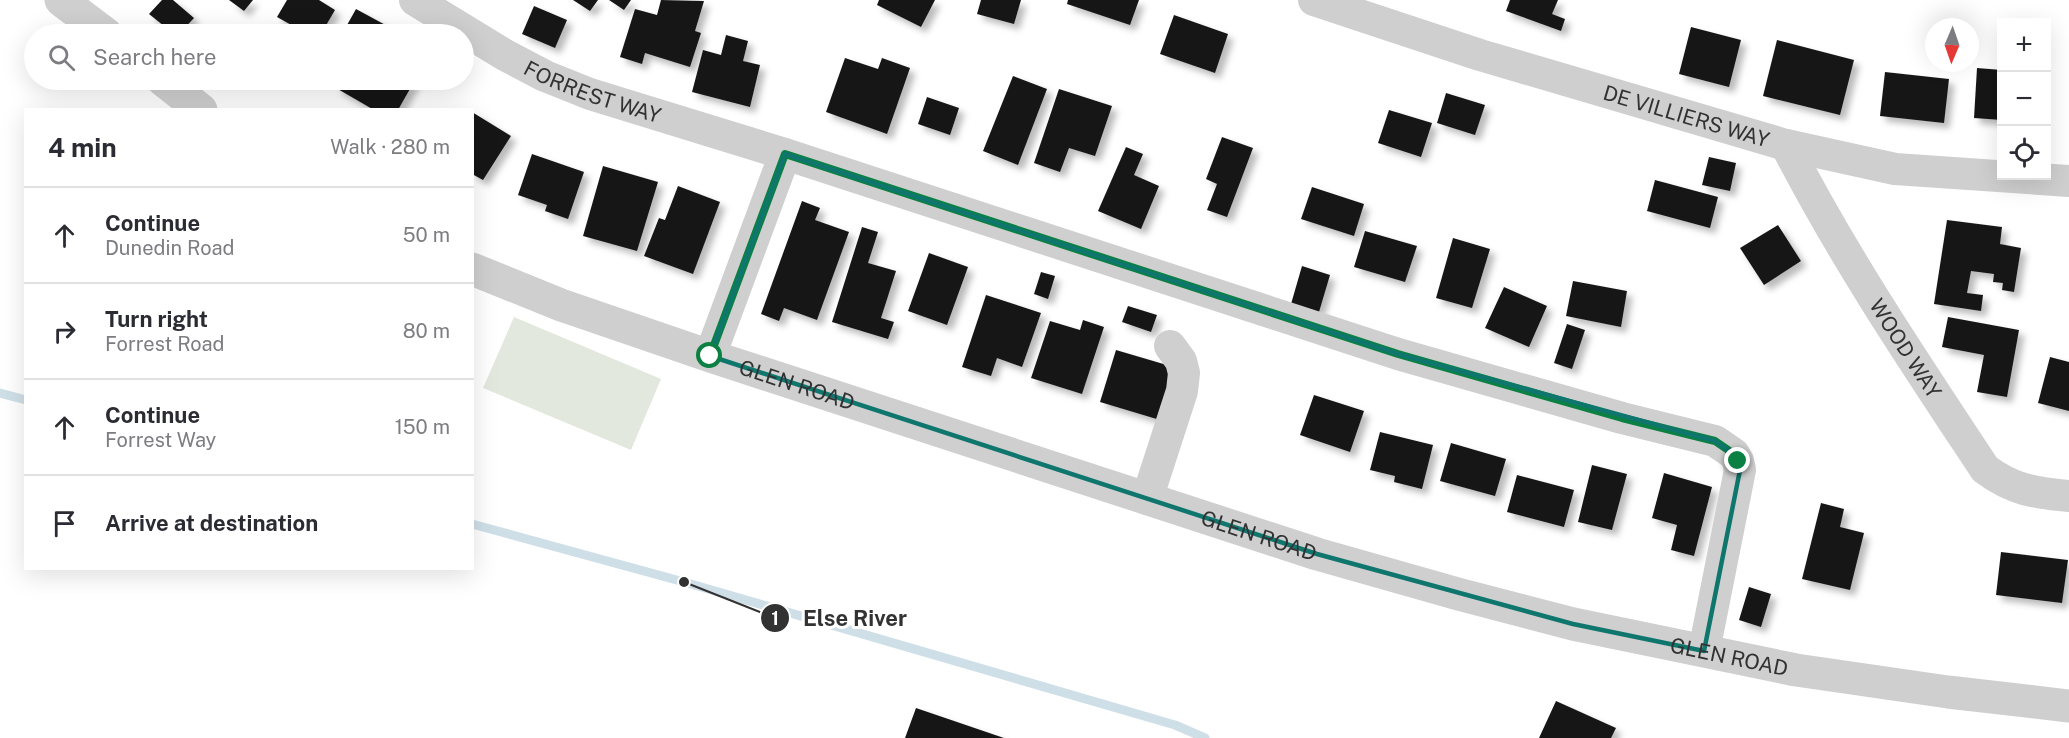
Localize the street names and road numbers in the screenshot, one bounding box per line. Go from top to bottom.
street label: FORREST WAY [520,55,665,128]
street label: DE VILLIERS WAY [1600,79,1773,152]
street label: WOOD WAY [1865,294,1947,403]
street label: GLEN ROAD [736,354,858,415]
street label: GLEN ROAD [1198,505,1320,566]
street label: GLEN ROAD [1668,632,1791,681]

